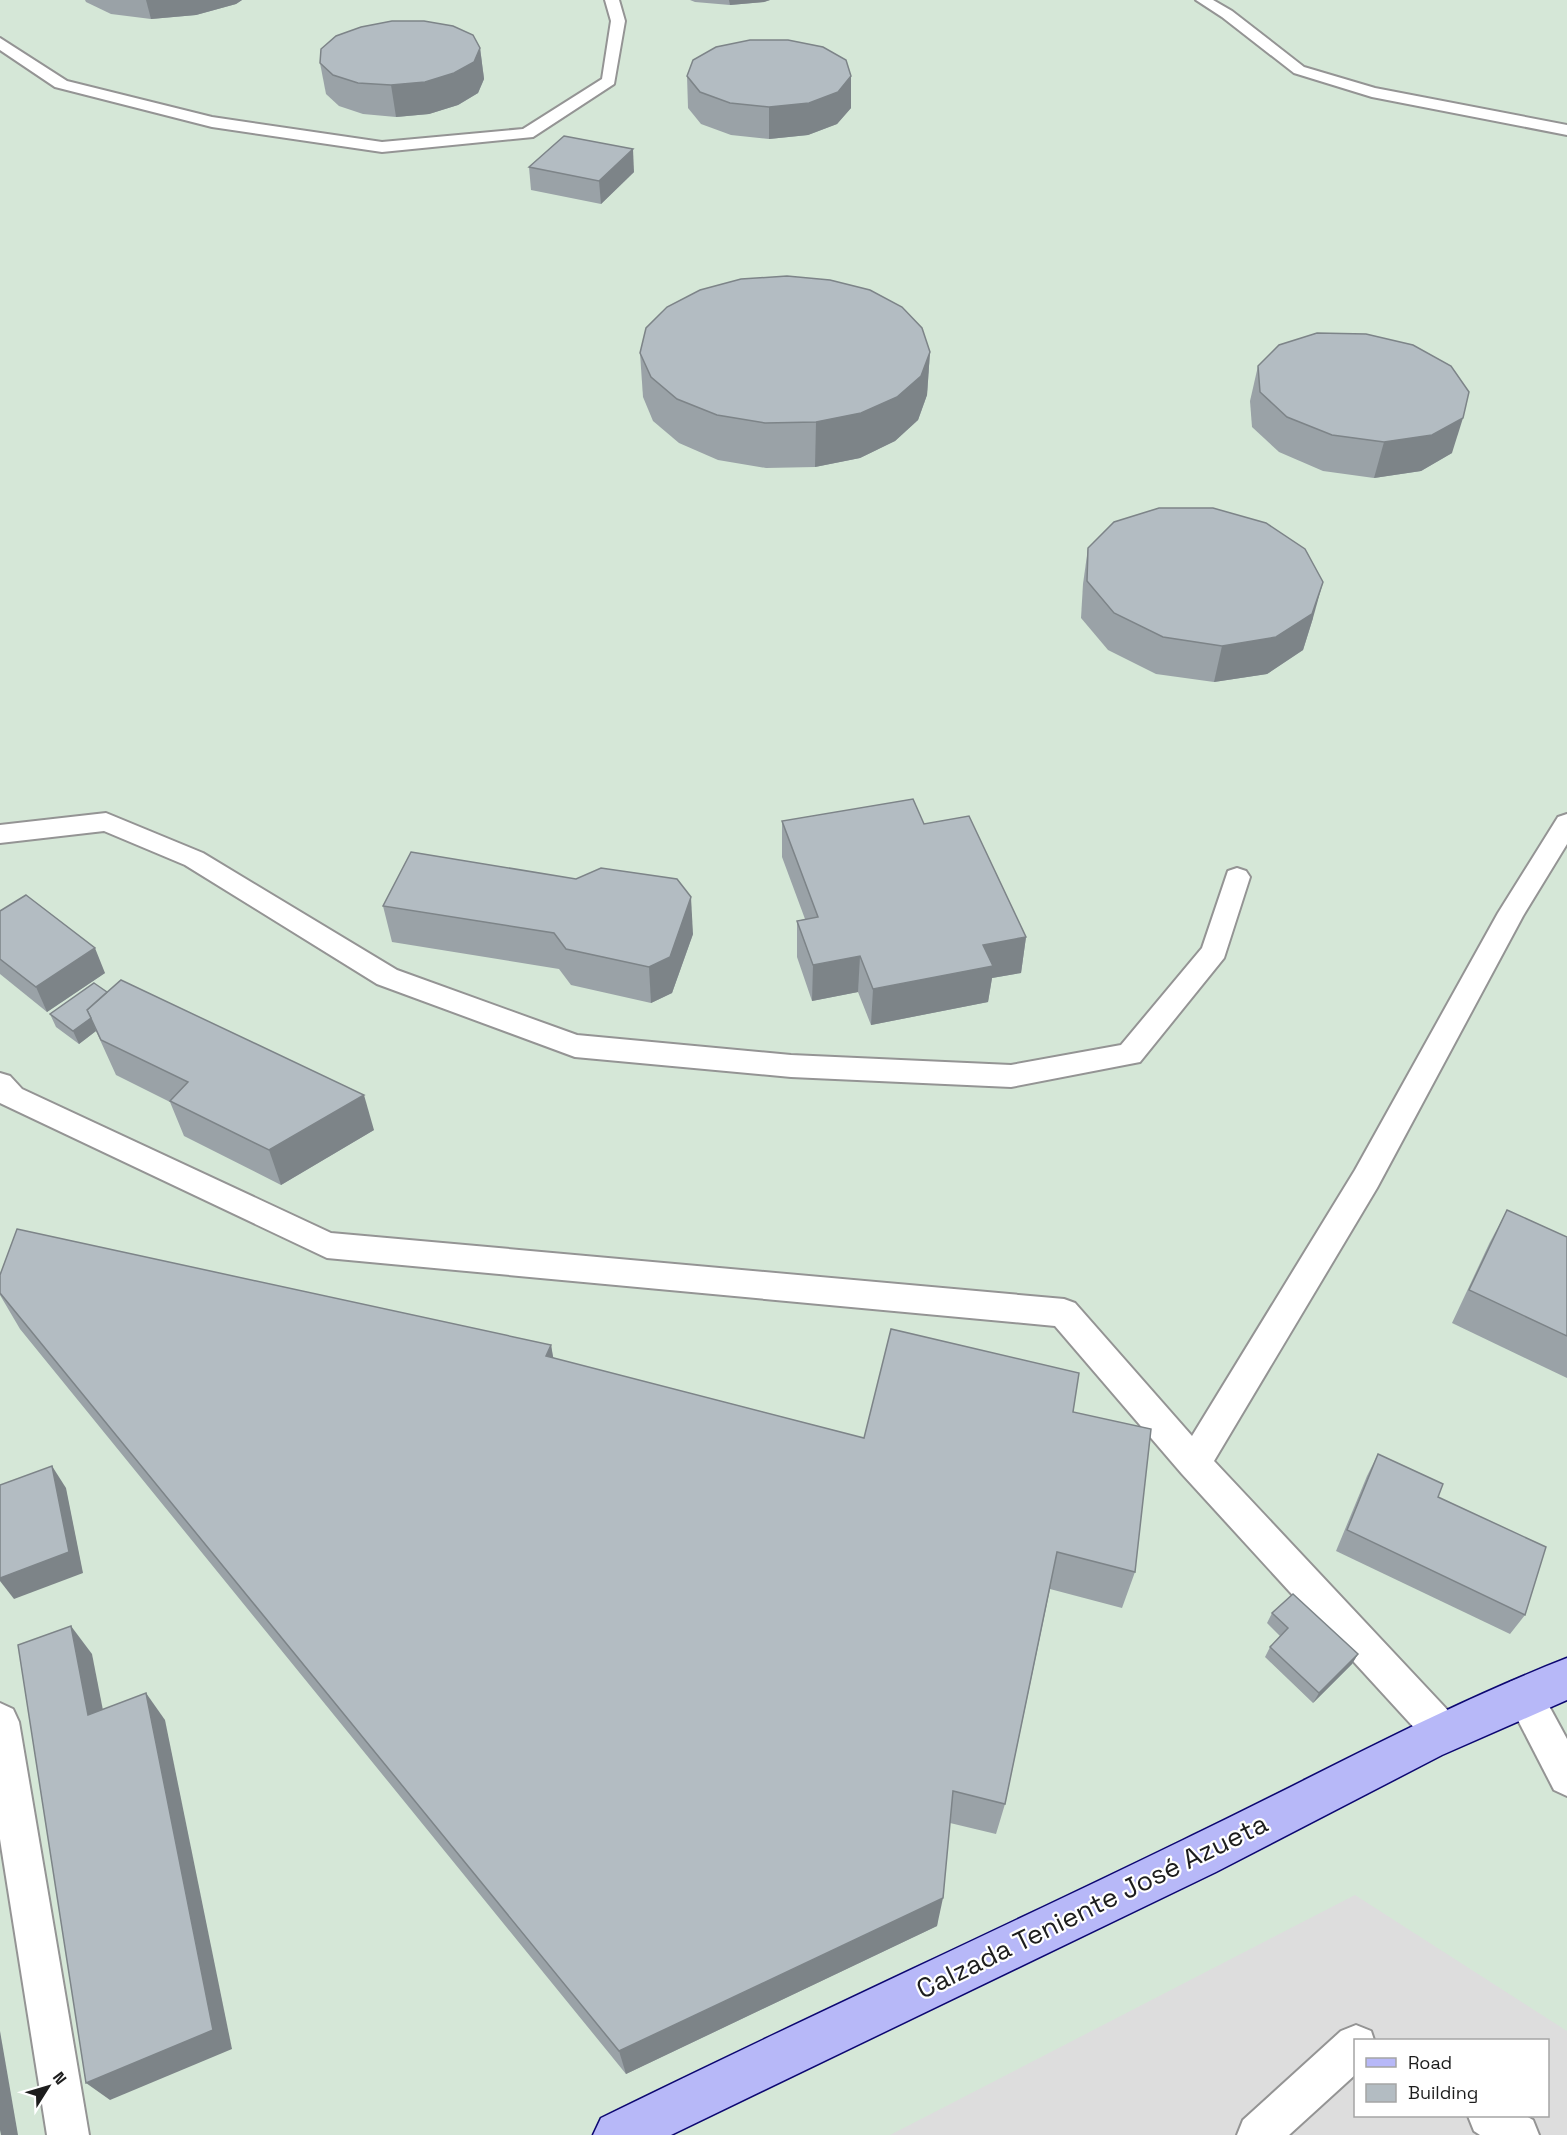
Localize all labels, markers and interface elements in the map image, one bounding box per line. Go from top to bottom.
street label: Calzada Teniente José Azueta [910,1805,1274,2007]
legend [1354,2039,1549,2117]
text: Road [1408,2051,1452,2074]
north arrow [18,2057,78,2117]
text: N [48,2068,71,2089]
text: Building [1408,2081,1478,2104]

